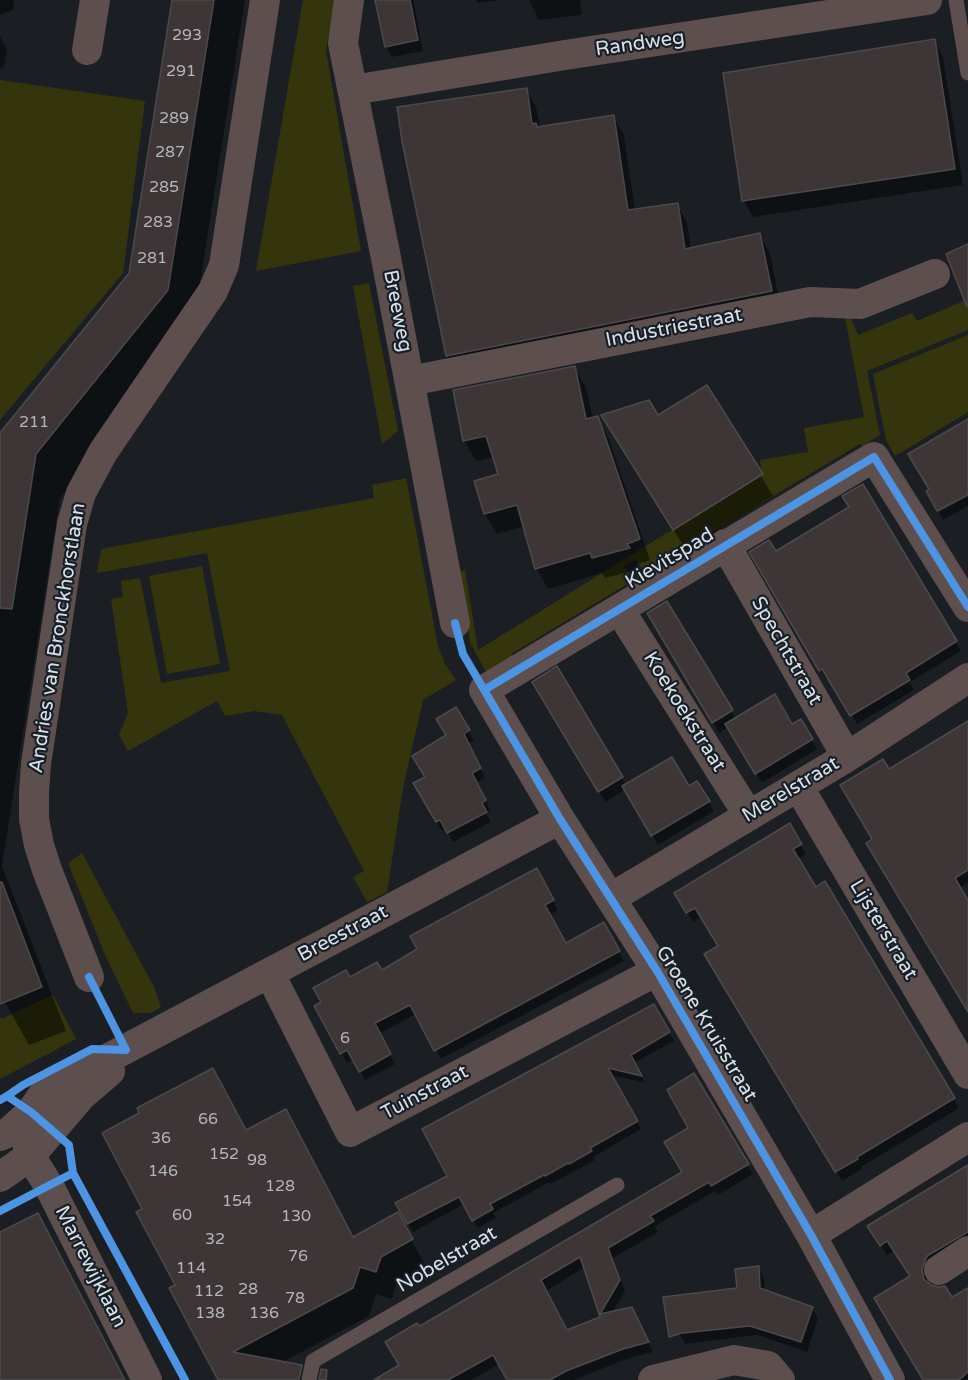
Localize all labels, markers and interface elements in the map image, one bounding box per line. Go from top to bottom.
house number: 293 [172,26,202,46]
street label: Randweg [594,26,686,62]
house number: 291 [166,62,196,82]
house number: 289 [159,109,189,129]
house number: 287 [155,143,185,163]
house number: 285 [149,178,179,198]
house number: 283 [143,213,173,233]
house number: 281 [137,249,167,269]
street label: Breeweg [377,268,417,354]
street label: Industriestraat [604,303,744,353]
house number: 211 [19,413,49,433]
street label: Andries van Bronckhorstlaan [25,501,91,775]
street label: Kievitspad [621,523,719,595]
street label: Spechtstraat [745,593,827,709]
street label: Koekoekstraat [638,648,730,776]
street label: Merelstraat [738,752,844,828]
street label: Lijsterstraat [844,876,922,984]
street label: Breestraat [294,900,392,968]
street label: Groene Kruisstraat [650,942,762,1106]
house number: 6 [340,1029,350,1049]
street label: Tuinstraat [377,1060,473,1126]
house number: 66 [198,1110,218,1130]
house number: 36 [151,1129,171,1149]
house number: 152 [209,1145,239,1165]
house number: 98 [247,1151,267,1171]
house number: 146 [148,1162,178,1182]
house number: 128 [265,1177,295,1197]
house number: 154 [222,1192,252,1212]
street label: Marrewijklaan [49,1202,131,1332]
house number: 60 [172,1206,192,1226]
house number: 130 [281,1207,311,1227]
street label: Nobelstraat [393,1222,501,1298]
house number: 32 [205,1230,225,1250]
house number: 76 [288,1247,308,1267]
house number: 114 [176,1259,206,1279]
house number: 28 [238,1280,258,1300]
house number: 112 [194,1282,224,1302]
house number: 78 [285,1289,305,1309]
house number: 138 [195,1304,225,1324]
house number: 136 [249,1304,279,1324]

